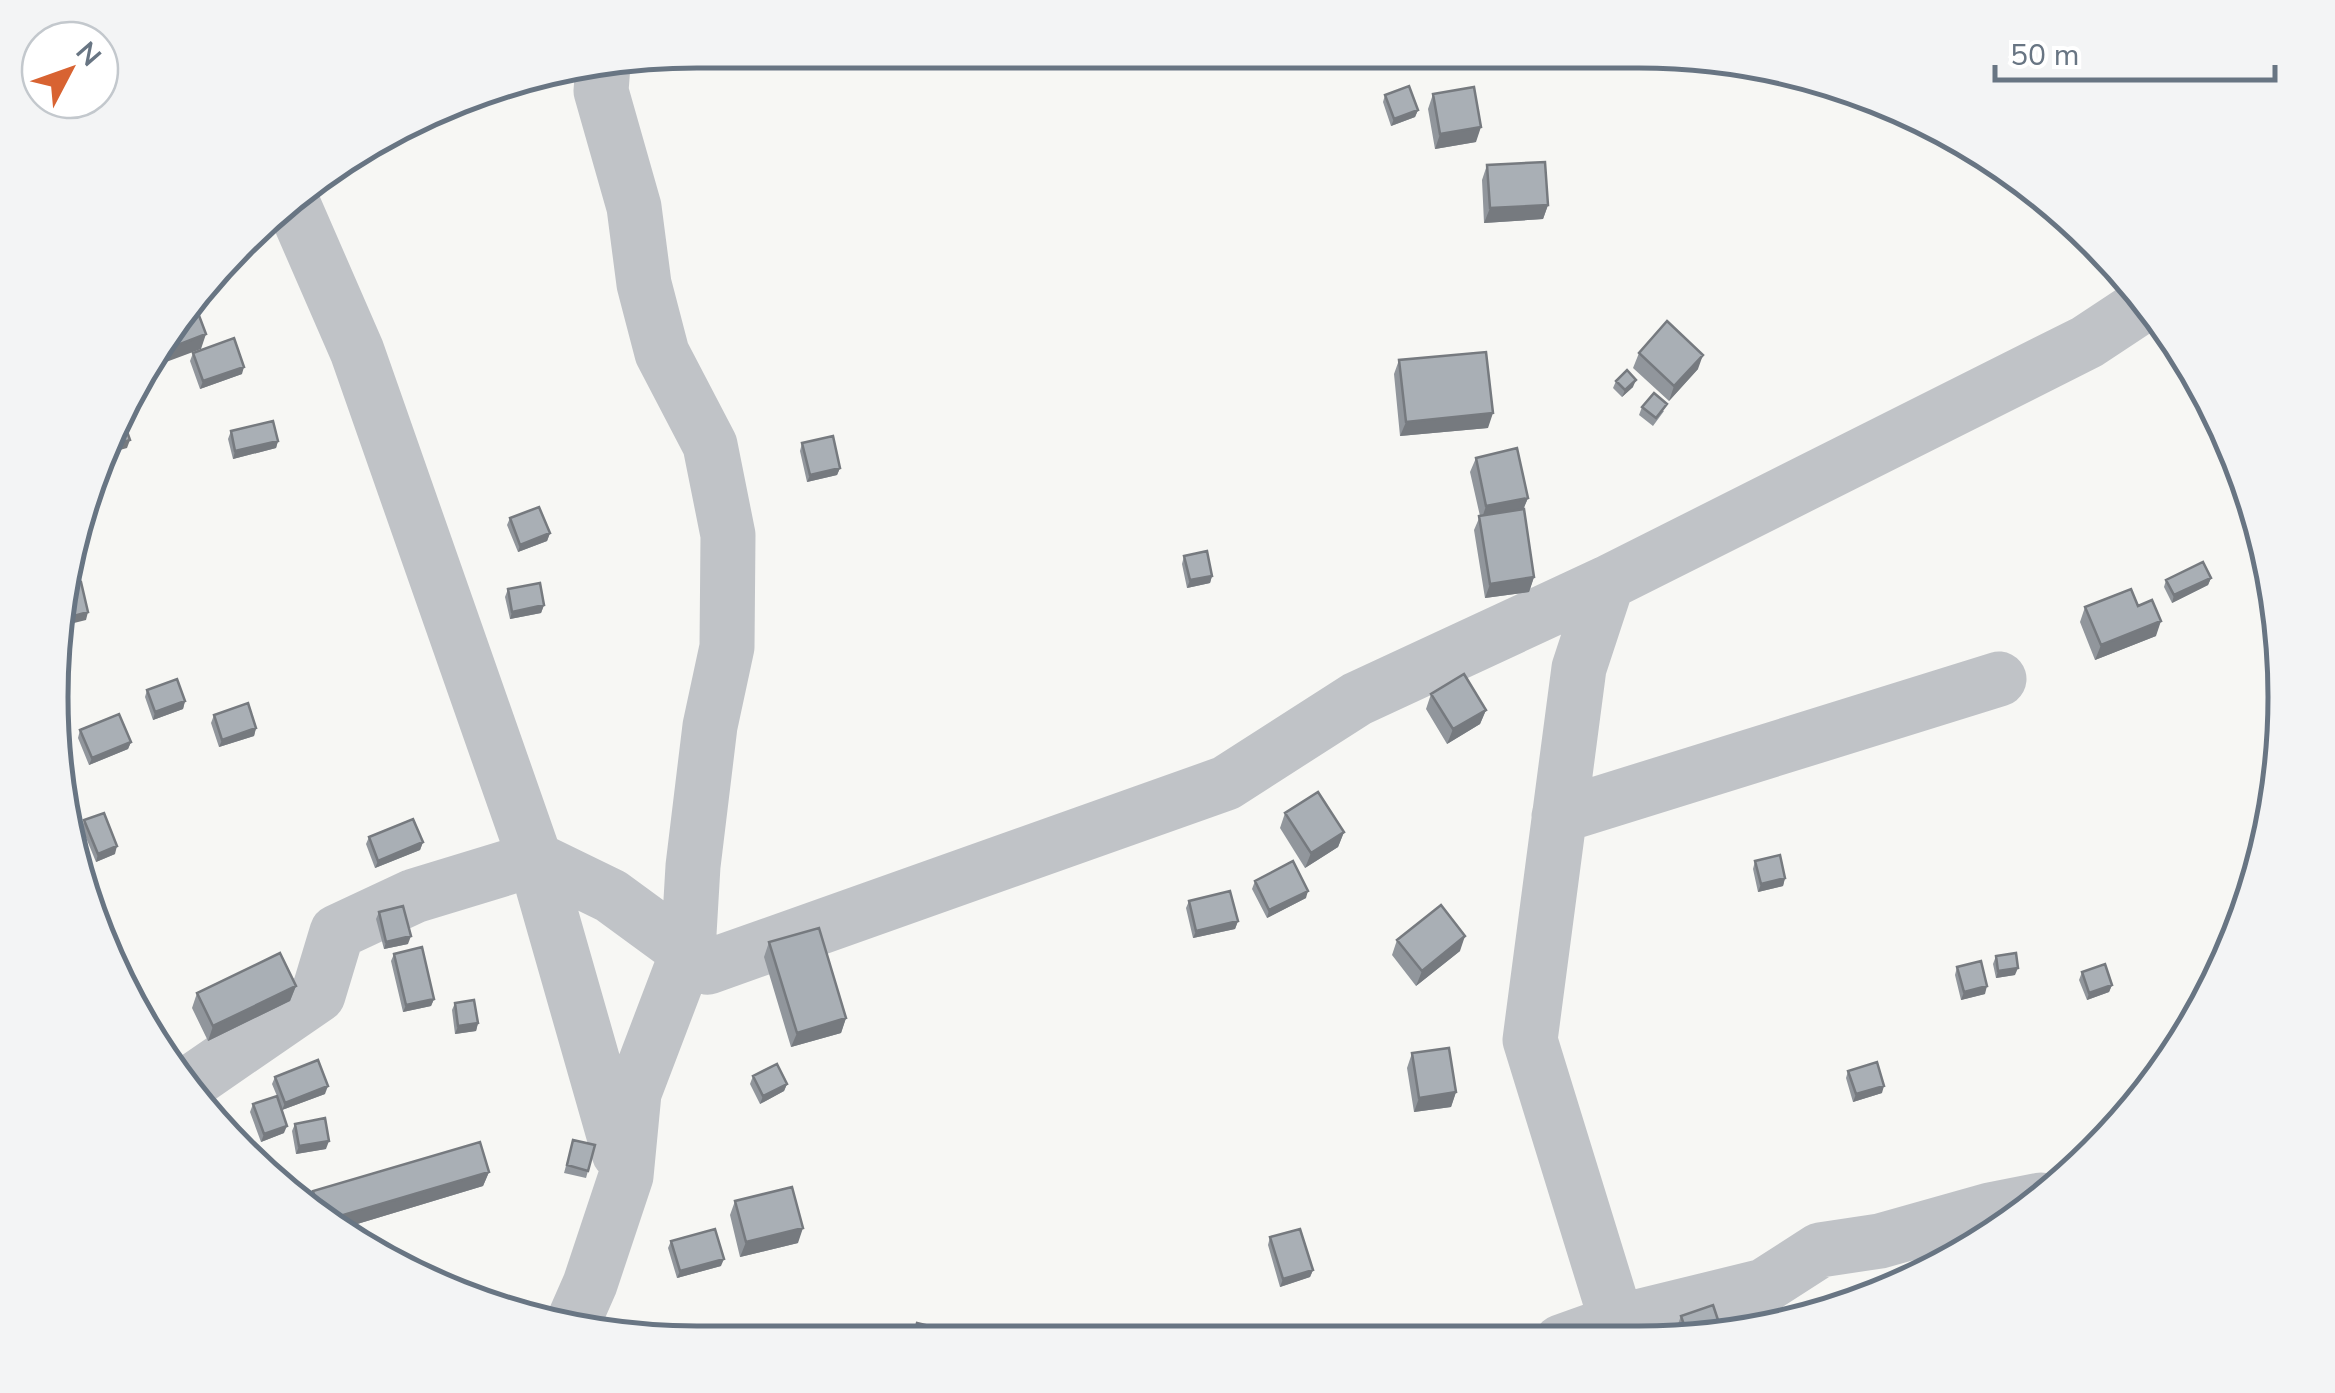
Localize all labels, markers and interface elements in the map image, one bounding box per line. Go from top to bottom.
north arrow [20,20,120,120]
scale bar [1995,20,2275,82]
text: N [67,34,109,75]
text: 50 m [2010,35,2079,76]

